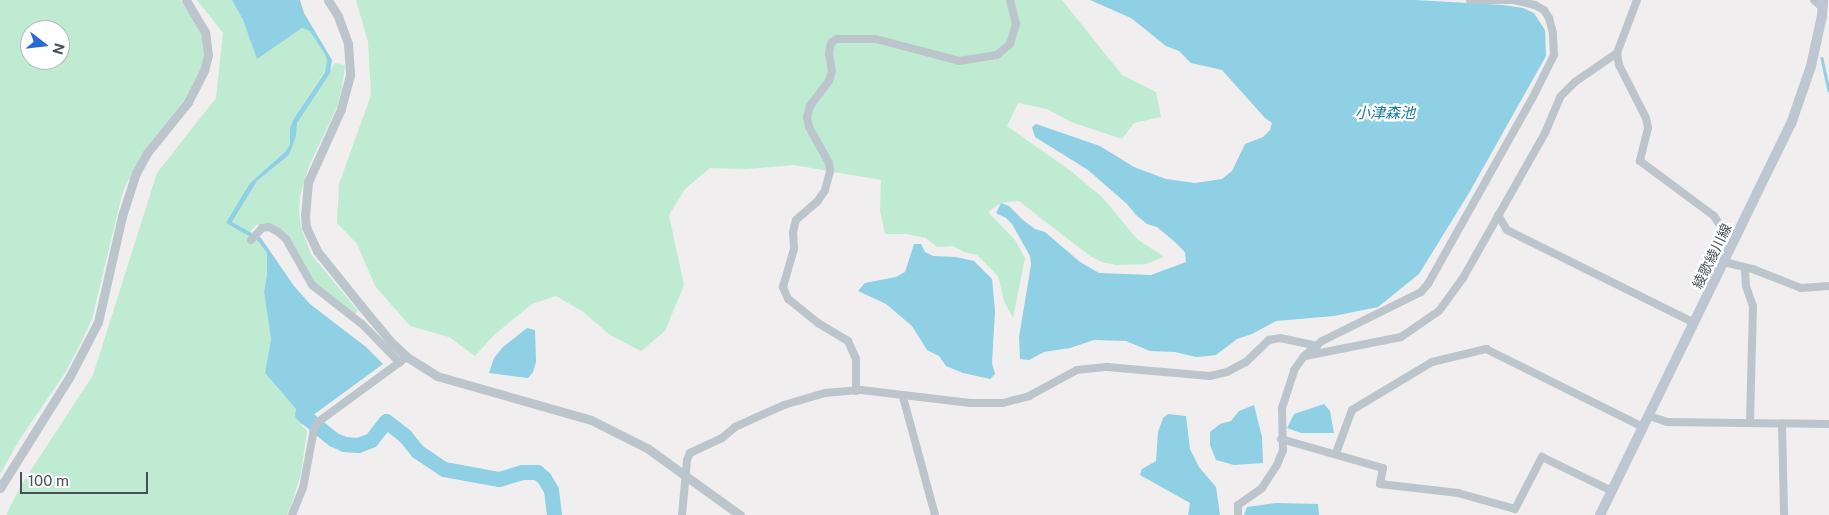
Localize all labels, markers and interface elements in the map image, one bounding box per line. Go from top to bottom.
north arrow [20,20,70,70]
text: N [49,41,68,56]
water label: 小津森池 [1355,104,1415,122]
street label: 綾歌綾川線 [1689,221,1735,291]
scale bar [22,462,150,494]
text: 100 m [28,472,69,489]

